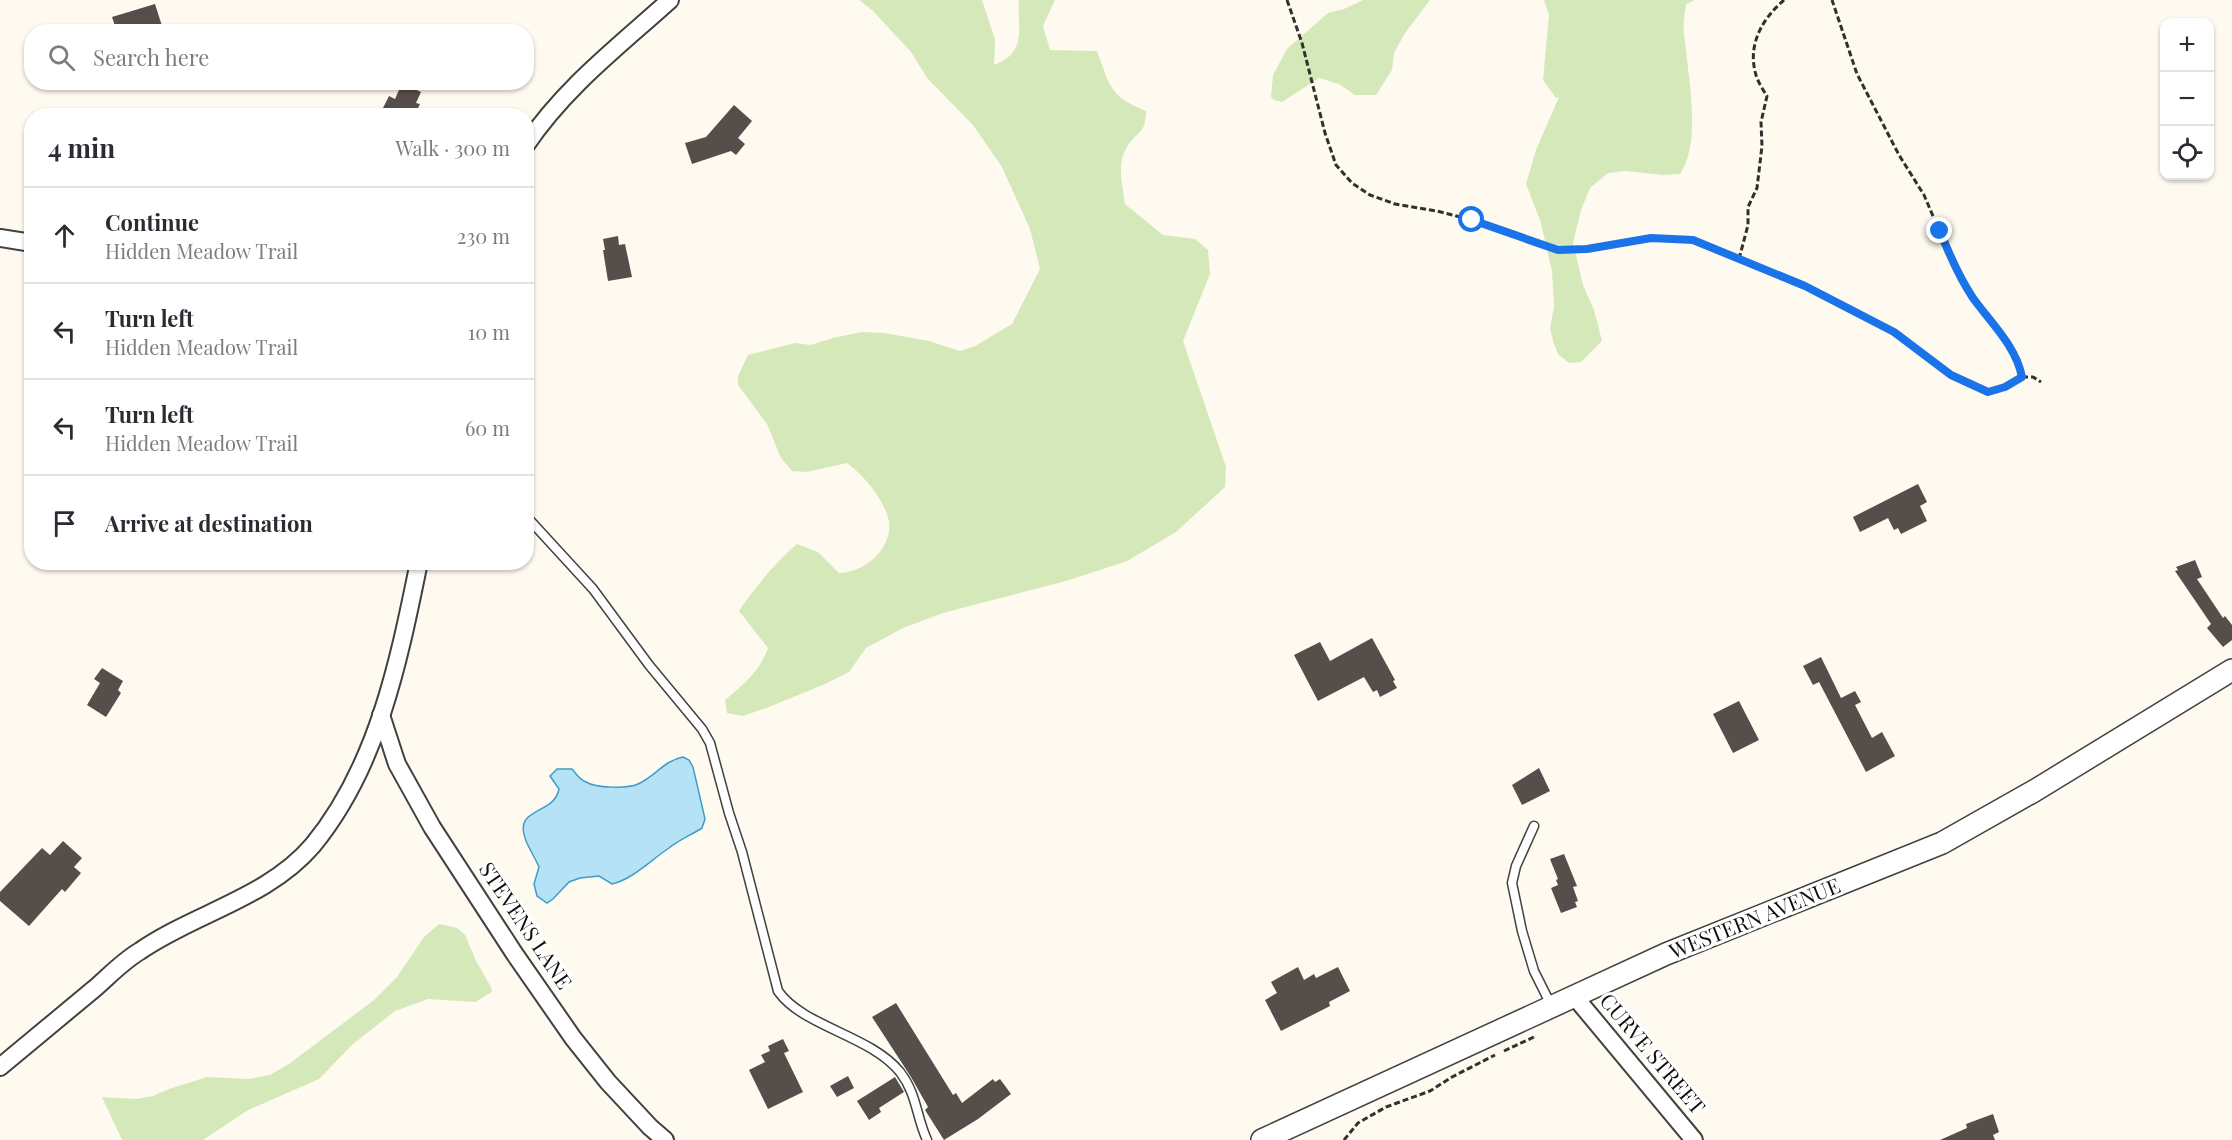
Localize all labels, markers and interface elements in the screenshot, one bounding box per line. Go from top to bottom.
map controls [2160,18,2214,180]
button: + [2160,18,2214,72]
search box [24,24,534,90]
icon: search [45,41,78,74]
text: Search here [93,42,209,72]
button: − [2160,72,2214,126]
button: locate [2160,126,2214,180]
text: 4 min [48,130,115,165]
text: Walk · 300 m [395,134,510,161]
route start [1458,206,1484,232]
text: Continue [105,207,199,237]
route end [1926,217,1952,243]
icon: ahead [48,219,81,252]
text: 230 m [457,222,510,249]
text: Hidden Meadow Trail [105,237,298,264]
text: Turn left [105,303,194,333]
icon: left [48,315,81,348]
text: 10 m [468,318,510,345]
text: Hidden Meadow Trail [105,333,298,360]
text: Turn left [105,399,194,429]
icon: left [48,411,81,444]
text: 60 m [465,414,510,441]
text: Hidden Meadow Trail [105,429,298,456]
icon: arrive [48,507,81,540]
text: Arrive at destination [105,508,313,538]
street label: STEVENS LANE [474,856,579,994]
street label: WESTERN AVENUE [1664,870,1844,965]
street label: CURVE STREET [1595,986,1712,1119]

